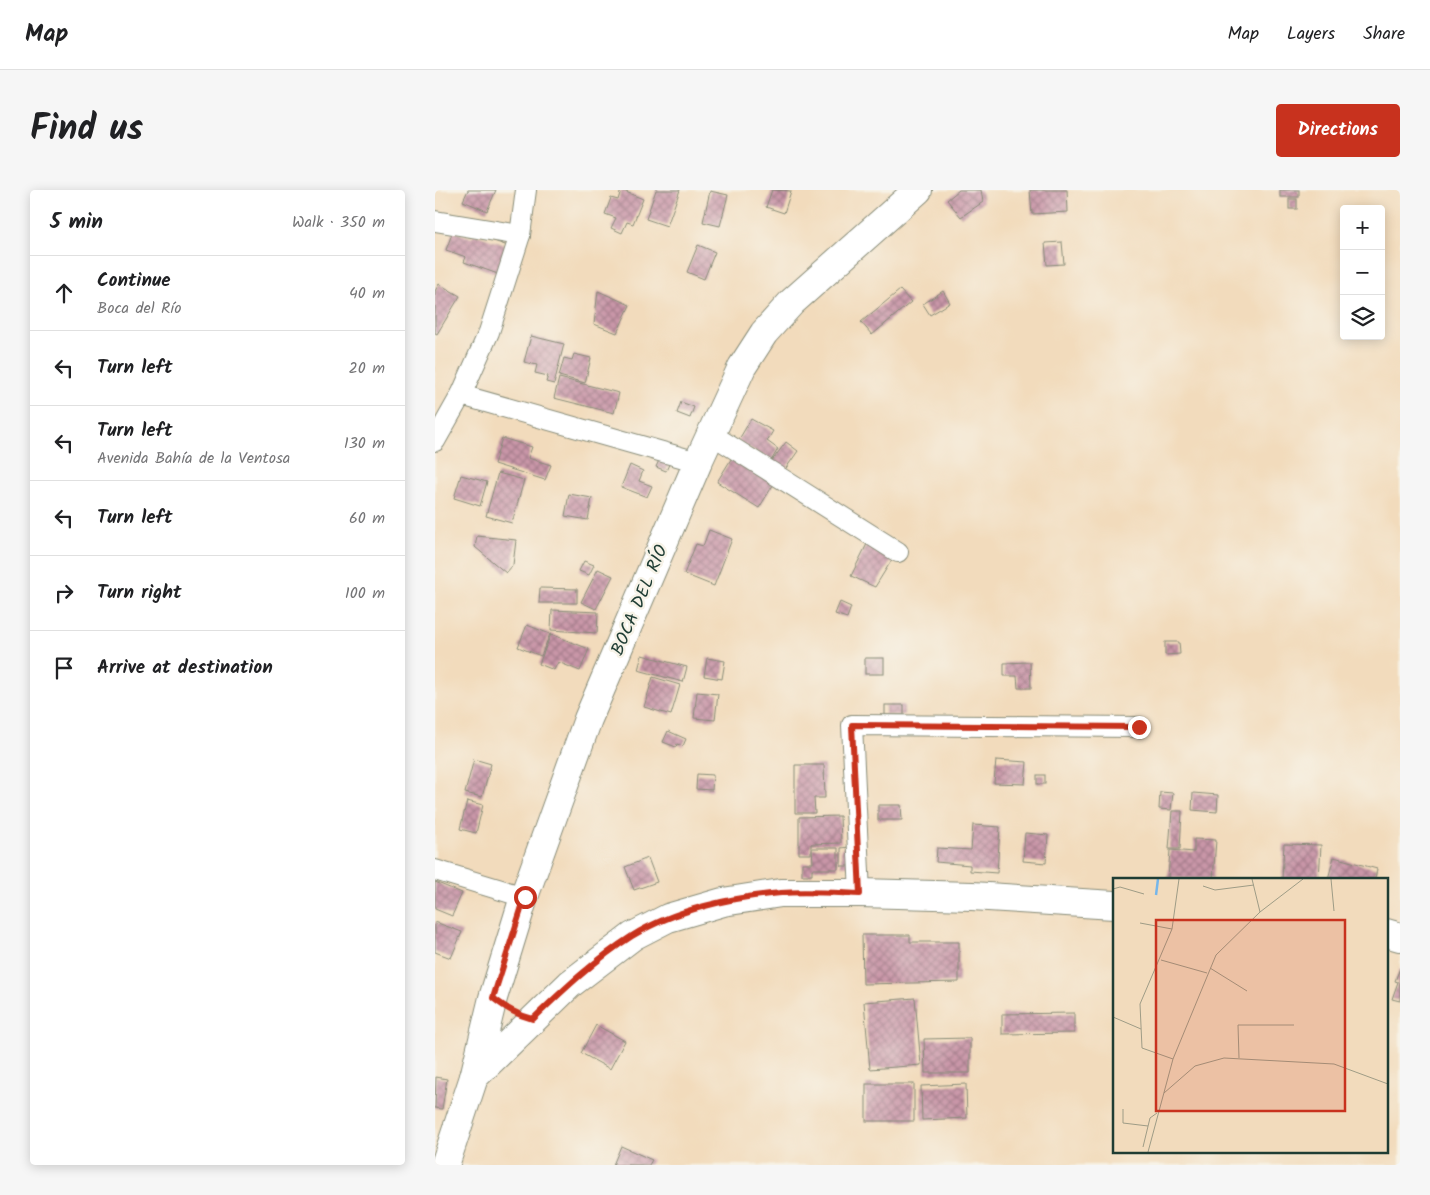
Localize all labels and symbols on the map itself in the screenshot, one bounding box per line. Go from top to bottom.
street label: BOCA DEL RÍO [604,541,677,660]
route end [1128,716,1151,739]
inset map [1113,878,1387,1152]
route start [514,886,537,909]

